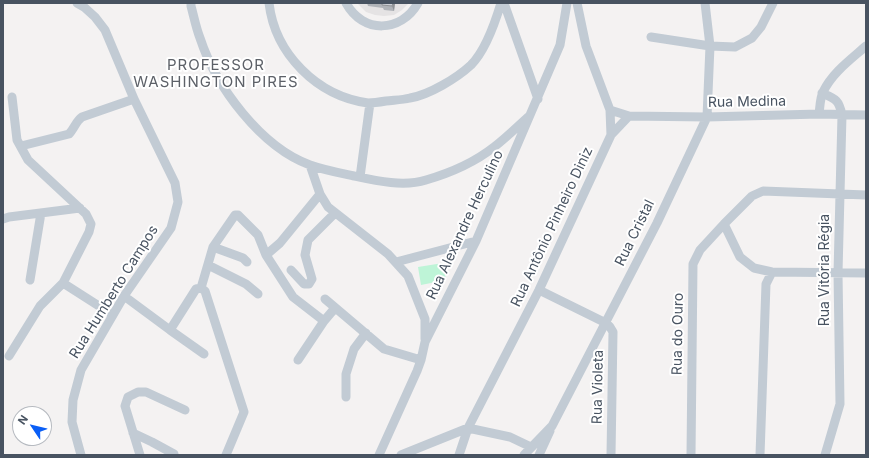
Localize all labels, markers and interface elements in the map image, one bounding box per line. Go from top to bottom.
district label: PROFESSOR WASHINGTON PIRES [133,56,299,91]
street label: Rua Medina [708,93,786,111]
street label: Rua Antônio Pinheiro Diniz [508,144,596,310]
street label: Rua Alexandre Herculino [423,148,507,302]
street label: Rua Cristal [612,197,658,269]
street label: Rua Vitória Régia [817,214,833,326]
street label: Rua Humberto Campos [66,222,162,362]
street label: Rua do Ouro [669,293,687,375]
street label: Rua Violeta [589,350,607,424]
north arrow [12,406,52,446]
text: N [15,412,31,427]

